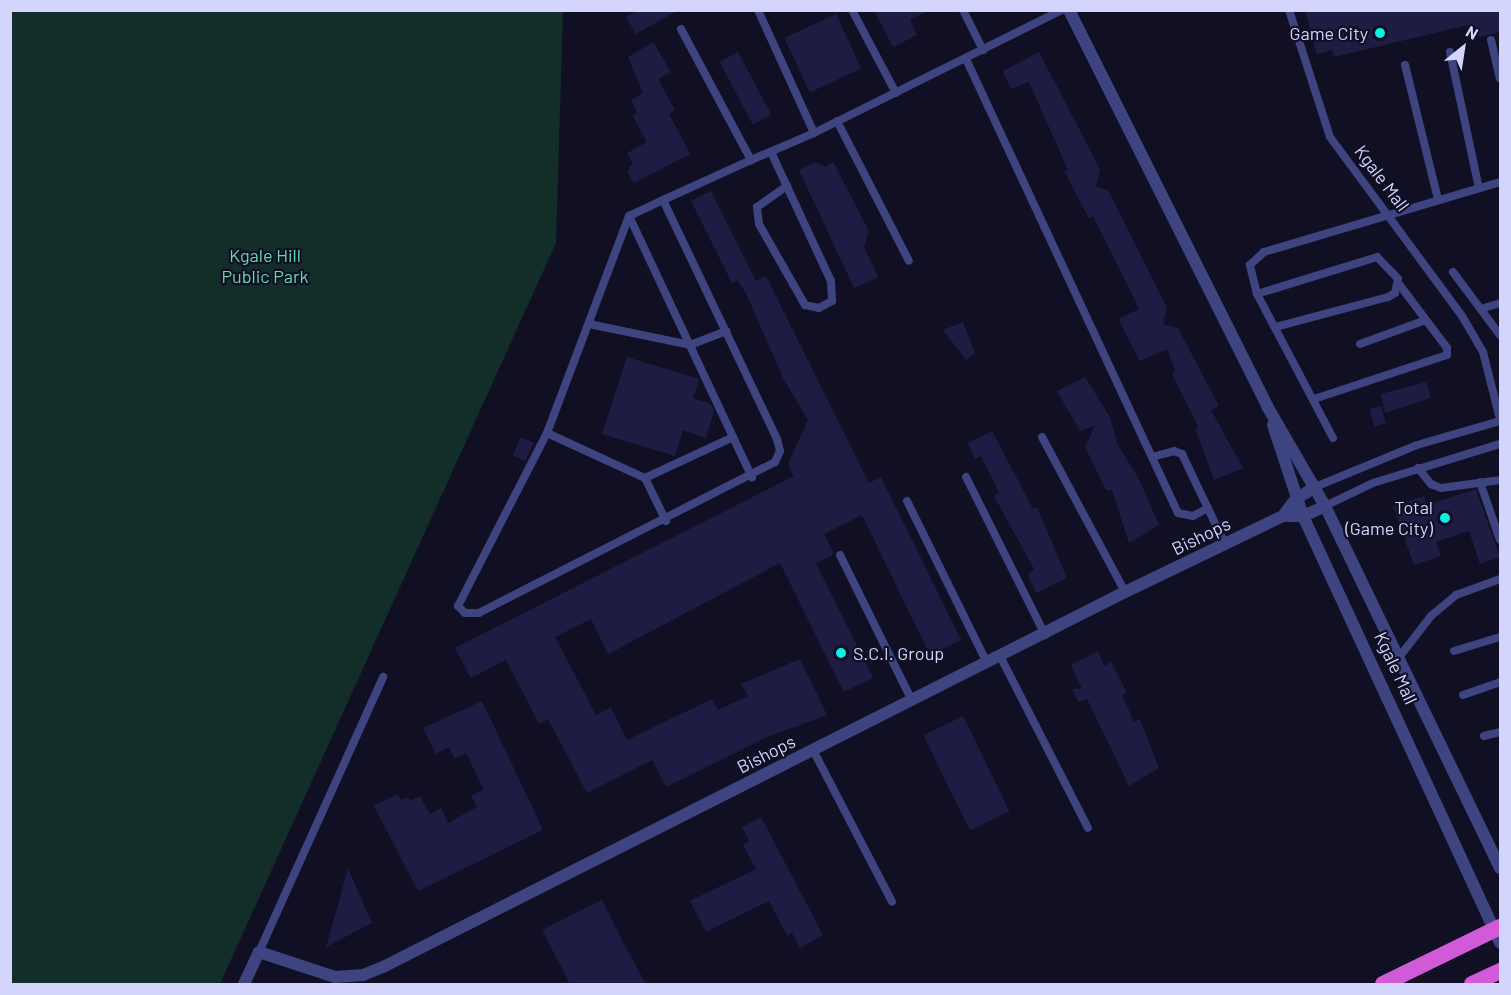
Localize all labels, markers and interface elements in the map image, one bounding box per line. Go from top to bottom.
north arrow [1433,18,1493,78]
text: N [1463,21,1482,43]
place label: Game City [1290,22,1368,44]
marker: Game City [1373,26,1387,40]
street label: Kgale Mall [1350,141,1414,215]
park label: Kgale Hill Public Park [221,245,309,288]
place label: Total (Game City) [1345,497,1433,540]
marker: Total (Game City) [1438,511,1452,525]
street label: Bishops [1168,513,1234,559]
street label: Kgale Mall [1370,628,1422,708]
place label: S.C.I. Group [853,642,944,664]
marker: S.C.I. Group [834,646,848,660]
street label: Bishops [733,730,799,778]

